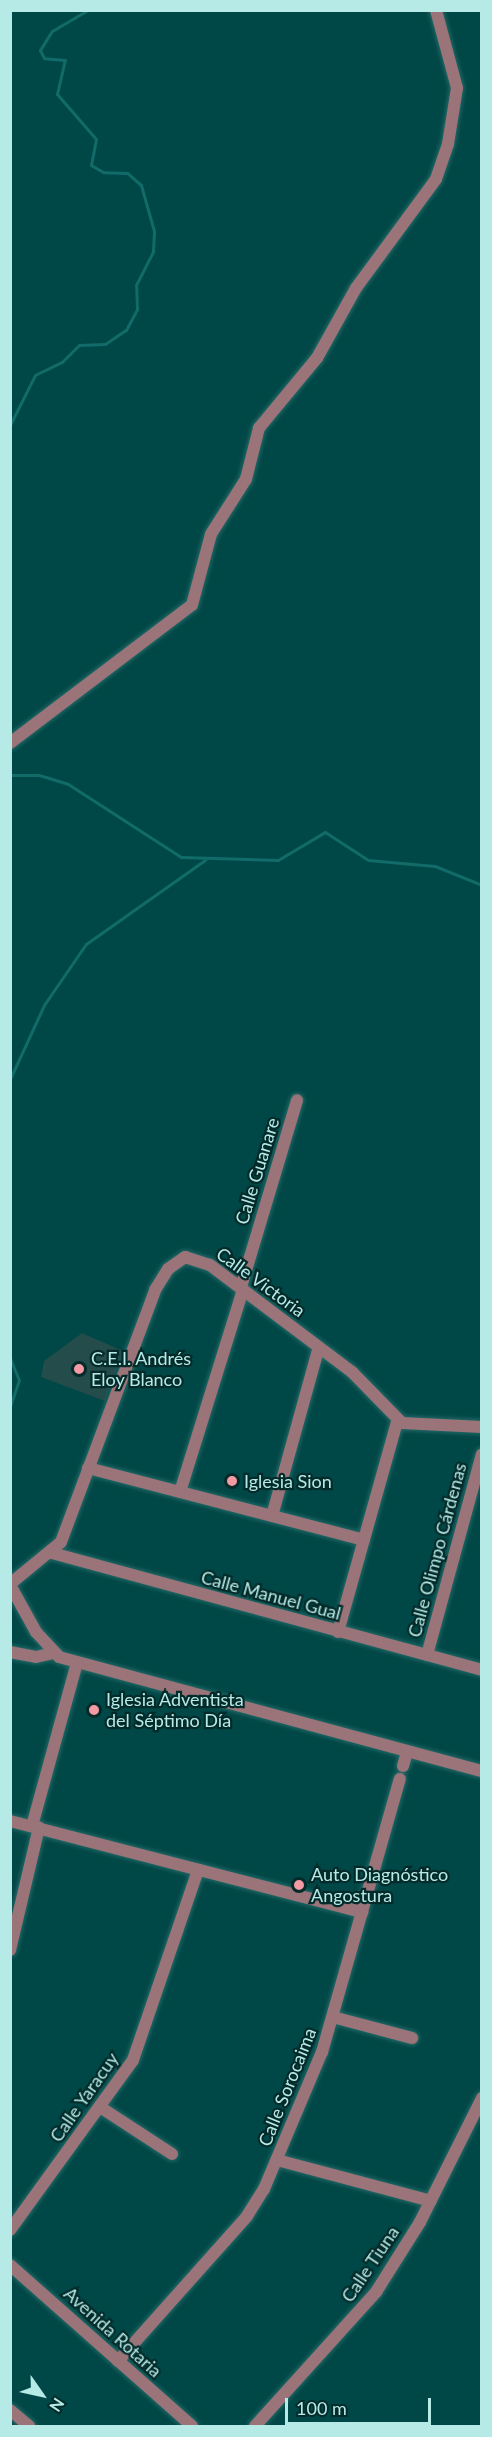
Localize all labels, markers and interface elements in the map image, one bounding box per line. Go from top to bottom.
street label: Calle Guanare [231,1115,283,1227]
street label: Calle Victoria [212,1242,310,1322]
place label: C.E.I. Andrés Eloy Blanco [91,1348,192,1390]
marker: C.E.I. Andrés Eloy Blanco [72,1362,86,1376]
street label: Calle Olimpo Cárdenas [403,1460,471,1640]
place label: Iglesia Sion [244,1470,332,1492]
marker: Iglesia Sion [225,1474,239,1488]
street label: Calle Manuel Gual [199,1566,343,1624]
place label: Iglesia Adventista del Séptimo Día [106,1689,244,1732]
marker: Iglesia Adventista del Séptimo Día [87,1703,101,1717]
place label: Auto Diagnóstico Angostura [311,1864,448,1906]
marker: Auto Diagnóstico Angostura [292,1878,306,1892]
street label: Calle Sorocaima [253,2025,321,2149]
street label: Calle Yaracuy [45,2048,123,2146]
street label: Calle Tiuna [337,2222,403,2306]
street label: Avenida Rotaria [60,2283,166,2381]
north arrow [12,2365,72,2425]
scale bar [288,2386,434,2424]
text: N [46,2395,69,2416]
text: 100 m [296,2397,347,2419]

